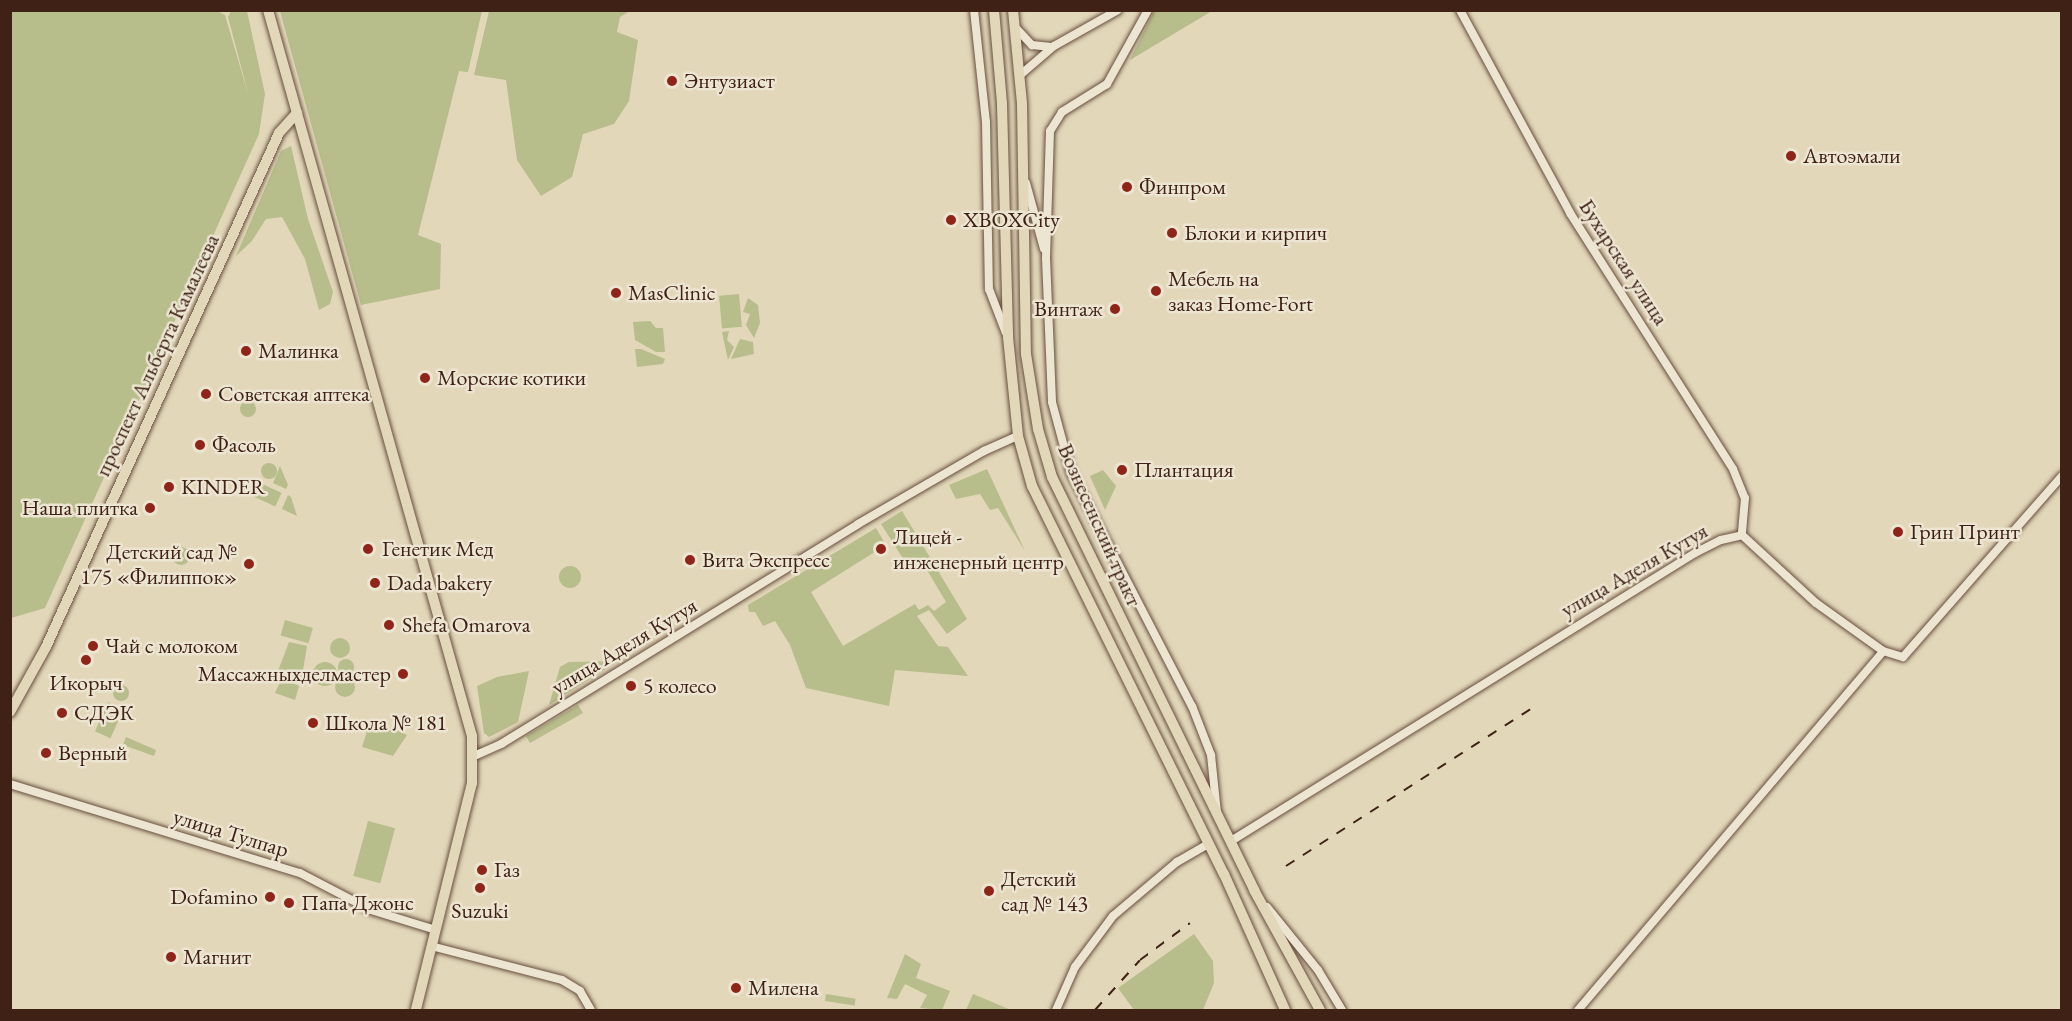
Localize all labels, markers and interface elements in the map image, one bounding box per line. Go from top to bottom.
place label: Энтузиаст [684,68,775,94]
marker: Энтузиаст [665,74,679,88]
place label: Автоэмали [1803,143,1901,169]
marker: Автоэмали [1784,149,1798,163]
place label: Финпром [1139,174,1226,200]
marker: Финпром [1120,180,1134,194]
street label: Бухарская улица [1573,194,1675,330]
place label: XBOXCity [963,207,1060,233]
marker: XBOXCity [944,213,958,227]
place label: Блоки и кирпич [1184,220,1327,246]
marker: Блоки и кирпич [1165,226,1179,240]
street label: проспект Альберта Камалеева [89,230,225,480]
place label: Мебель на заказ Home-Fort [1168,265,1313,316]
place label: MasClinic [628,280,716,306]
marker: Мебель на заказ Home-Fort [1149,284,1163,298]
marker: MasClinic [609,286,623,300]
place label: Винтаж [1034,296,1103,322]
marker: Винтаж [1108,302,1122,316]
place label: Малинка [258,338,339,364]
marker: Малинка [239,344,253,358]
place label: Морские котики [437,365,586,391]
marker: Морские котики [418,371,432,385]
place label: Советская аптека [218,381,370,407]
marker: Советская аптека [199,387,213,401]
place label: Фасоль [212,432,276,458]
marker: Фасоль [193,438,207,452]
street label: Вознесенский тракт [1052,440,1148,610]
place label: Плантация [1134,457,1234,483]
marker: Плантация [1115,463,1129,477]
place label: KINDER [181,474,266,500]
marker: KINDER [162,480,176,494]
place label: Наша плитка [22,495,138,521]
marker: Наша плитка [143,501,157,515]
street label: улица Аделя Кутуя [1556,517,1712,623]
place label: Грин Принт [1910,519,2020,545]
place label: Лицей - инженерный центр [893,523,1064,574]
marker: Грин Принт [1891,525,1905,539]
place label: Генетик Мед [382,536,494,562]
place label: Детский сад № 175 «Филиппок» [81,538,237,590]
marker: Генетик Мед [359,540,377,558]
marker: Лицей - инженерный центр [874,542,888,556]
place label: Вита Экспресс [702,547,830,573]
marker: Вита Экспресс [683,553,697,567]
marker: Детский сад № 175 «Филиппок» [242,557,256,571]
place label: Dada bakery [387,570,492,596]
marker: Dada bakery [368,576,382,590]
street label: улица Аделя Кутуя [546,592,702,700]
place label: Shefa Omarova [402,612,530,638]
marker: Shefa Omarova [380,616,398,634]
place label: Чай с молоком [105,633,238,659]
marker: Чай с молоком [86,639,100,653]
marker: Икорыч [79,653,93,667]
place label: Массажныхделмастер [198,661,391,687]
marker: Массажныхделмастер [396,667,410,681]
place label: Икорыч [49,670,123,696]
place label: 5 колесо [643,673,717,699]
marker: 5 колесо [624,679,638,693]
place label: СДЭК [74,700,134,726]
marker: СДЭК [55,706,69,720]
place label: Школа № 181 [325,710,447,736]
marker: Школа № 181 [306,716,320,730]
place label: Верный [58,740,127,766]
marker: Верный [39,746,53,760]
street label: улица Тулпар [170,803,292,863]
place label: Газ [494,857,520,883]
marker: Газ [475,863,489,877]
place label: Детский сад № 143 [1001,865,1088,916]
marker: Suzuki [473,881,487,895]
place label: Dofamino [170,884,258,910]
marker: Детский сад № 143 [982,884,996,898]
marker: Dofamino [263,890,277,904]
place label: Папа Джонс [301,890,414,916]
marker: Папа Джонс [282,896,296,910]
place label: Suzuki [451,898,509,924]
place label: Магнит [183,944,251,970]
marker: Магнит [164,950,178,964]
place label: Милена [748,975,819,1001]
marker: Милена [729,981,743,995]

